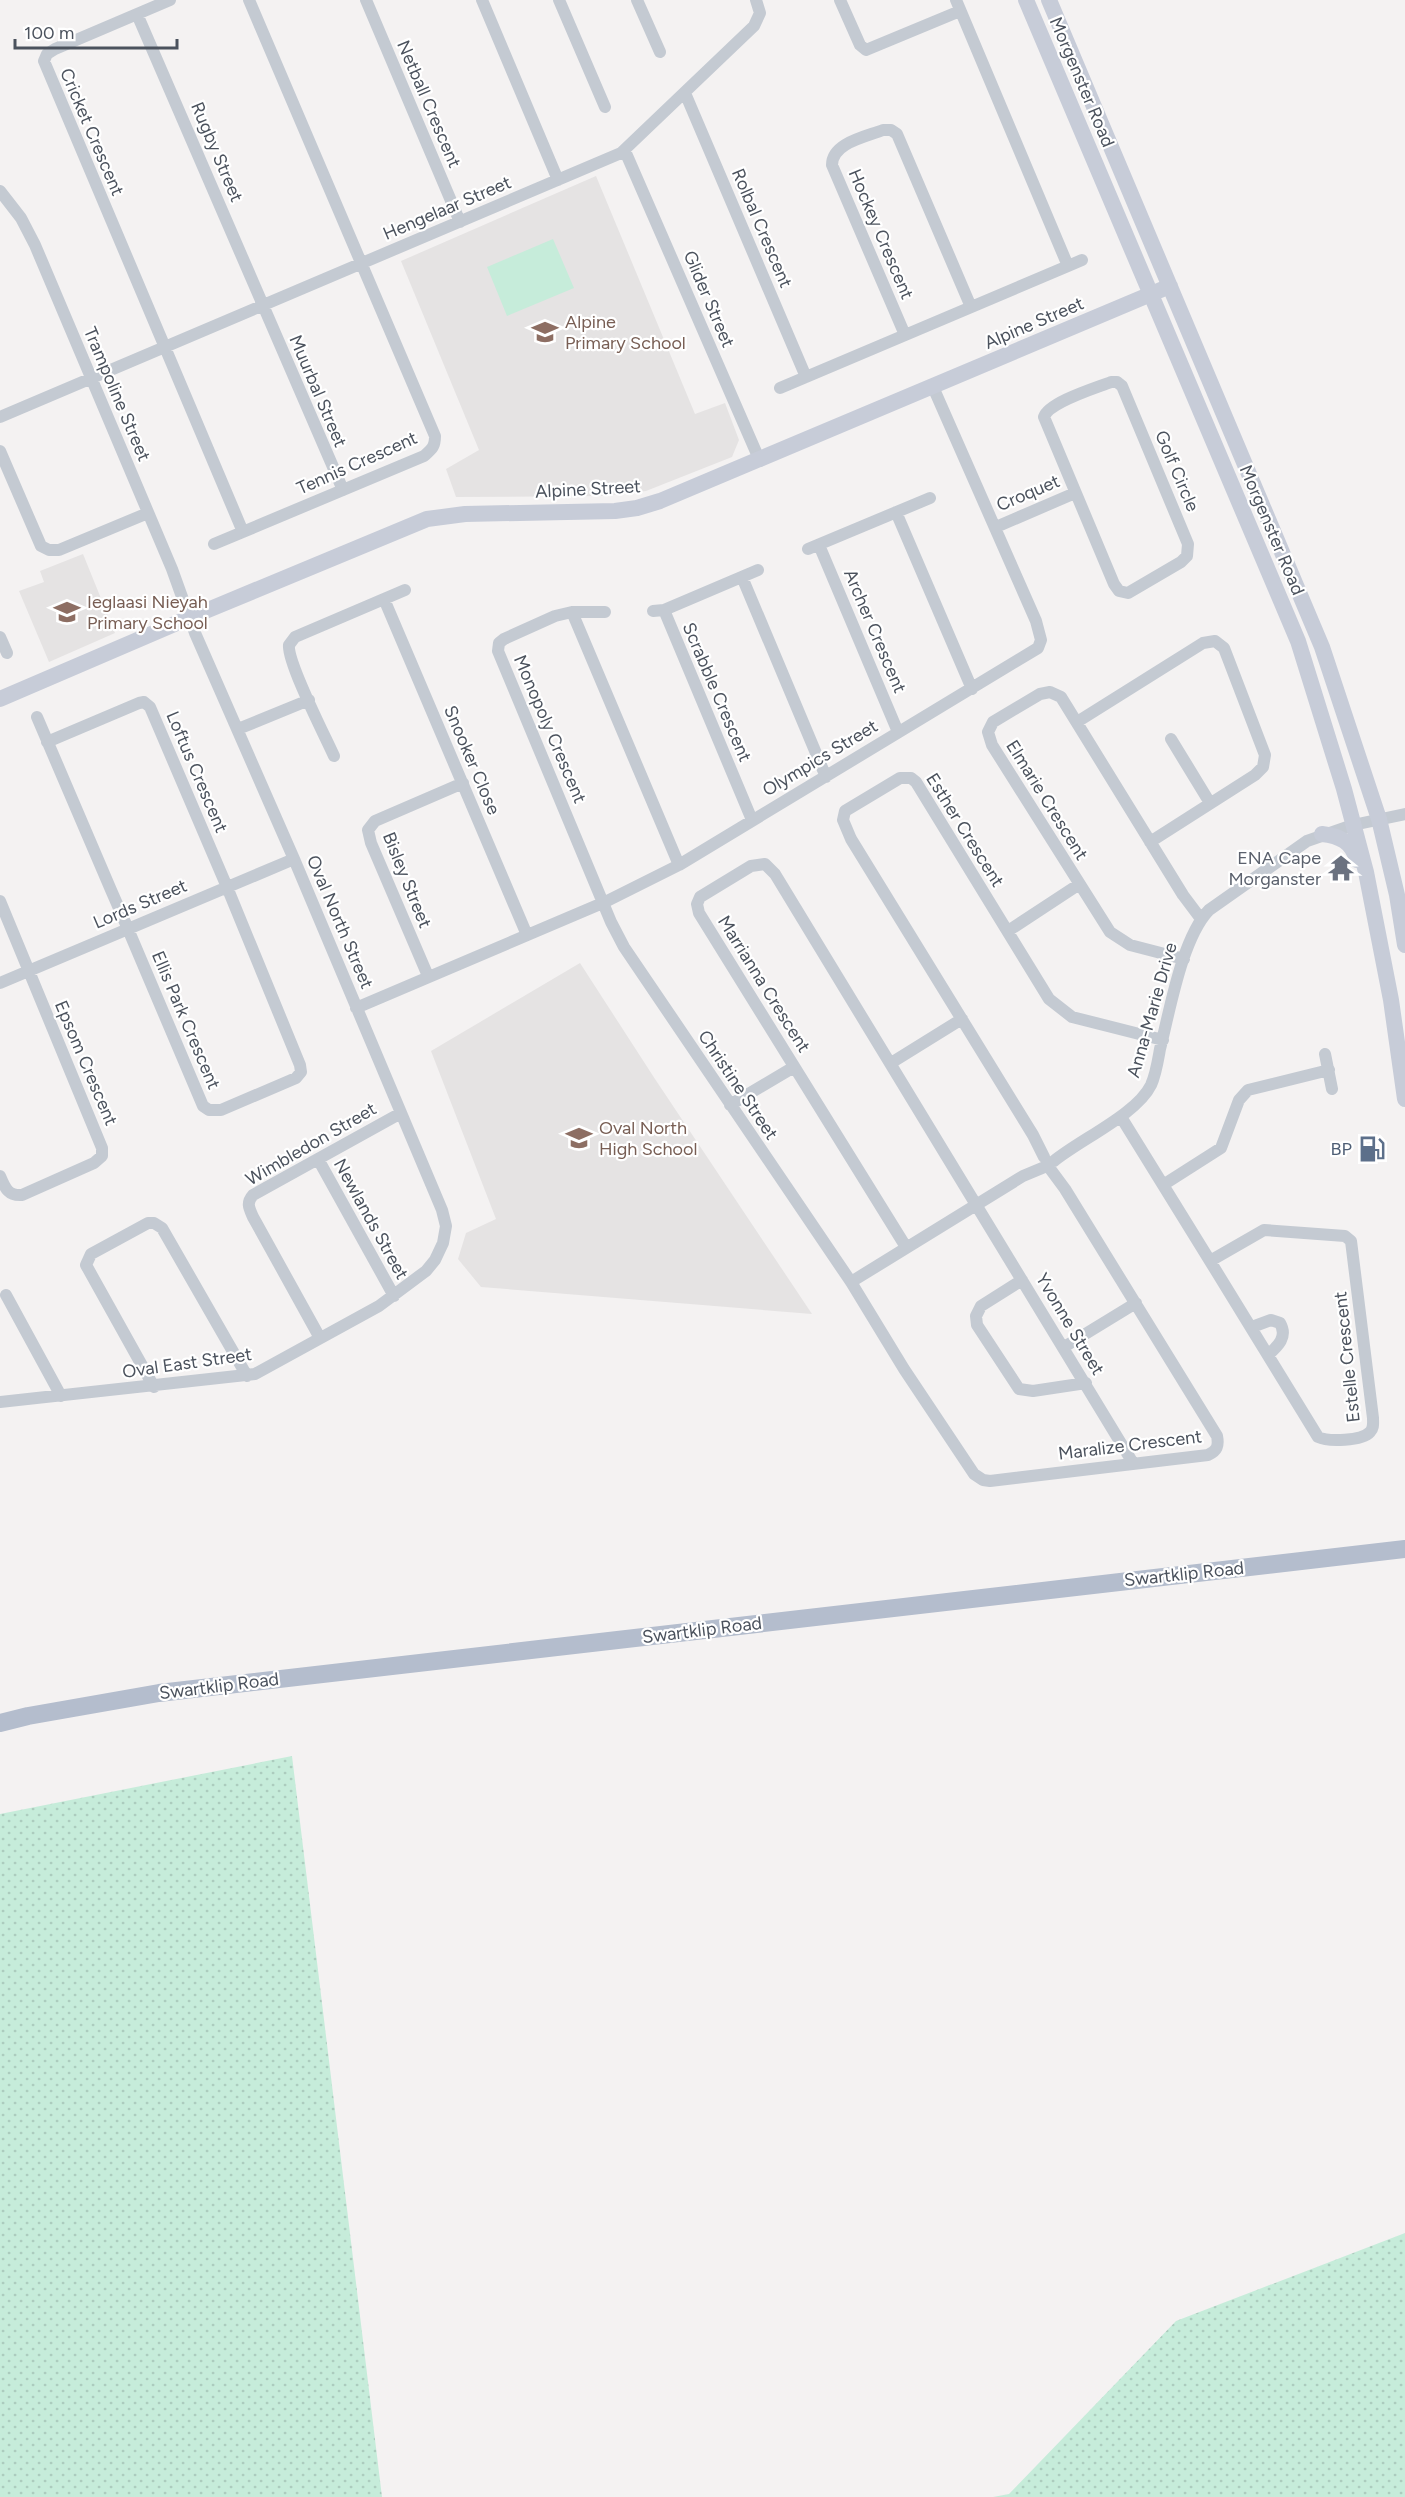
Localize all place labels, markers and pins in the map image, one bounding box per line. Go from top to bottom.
place label: Alpine Primary School [565,311,686,354]
school or university icon: Alpine Primary School [530,317,560,347]
place label: Ieglaasi Nieyah Primary School [87,591,208,634]
school or university icon: Ieglaasi Nieyah Primary School [52,597,82,627]
place label: ENA Cape Morganster [1228,847,1321,890]
temple icon: ENA Cape Morganster [1326,853,1356,883]
place label: Oval North High School [599,1117,697,1160]
school or university icon: Oval North High School [564,1123,594,1153]
fuel station icon: BP [1357,1134,1387,1164]
place label: BP [1331,1138,1352,1160]

